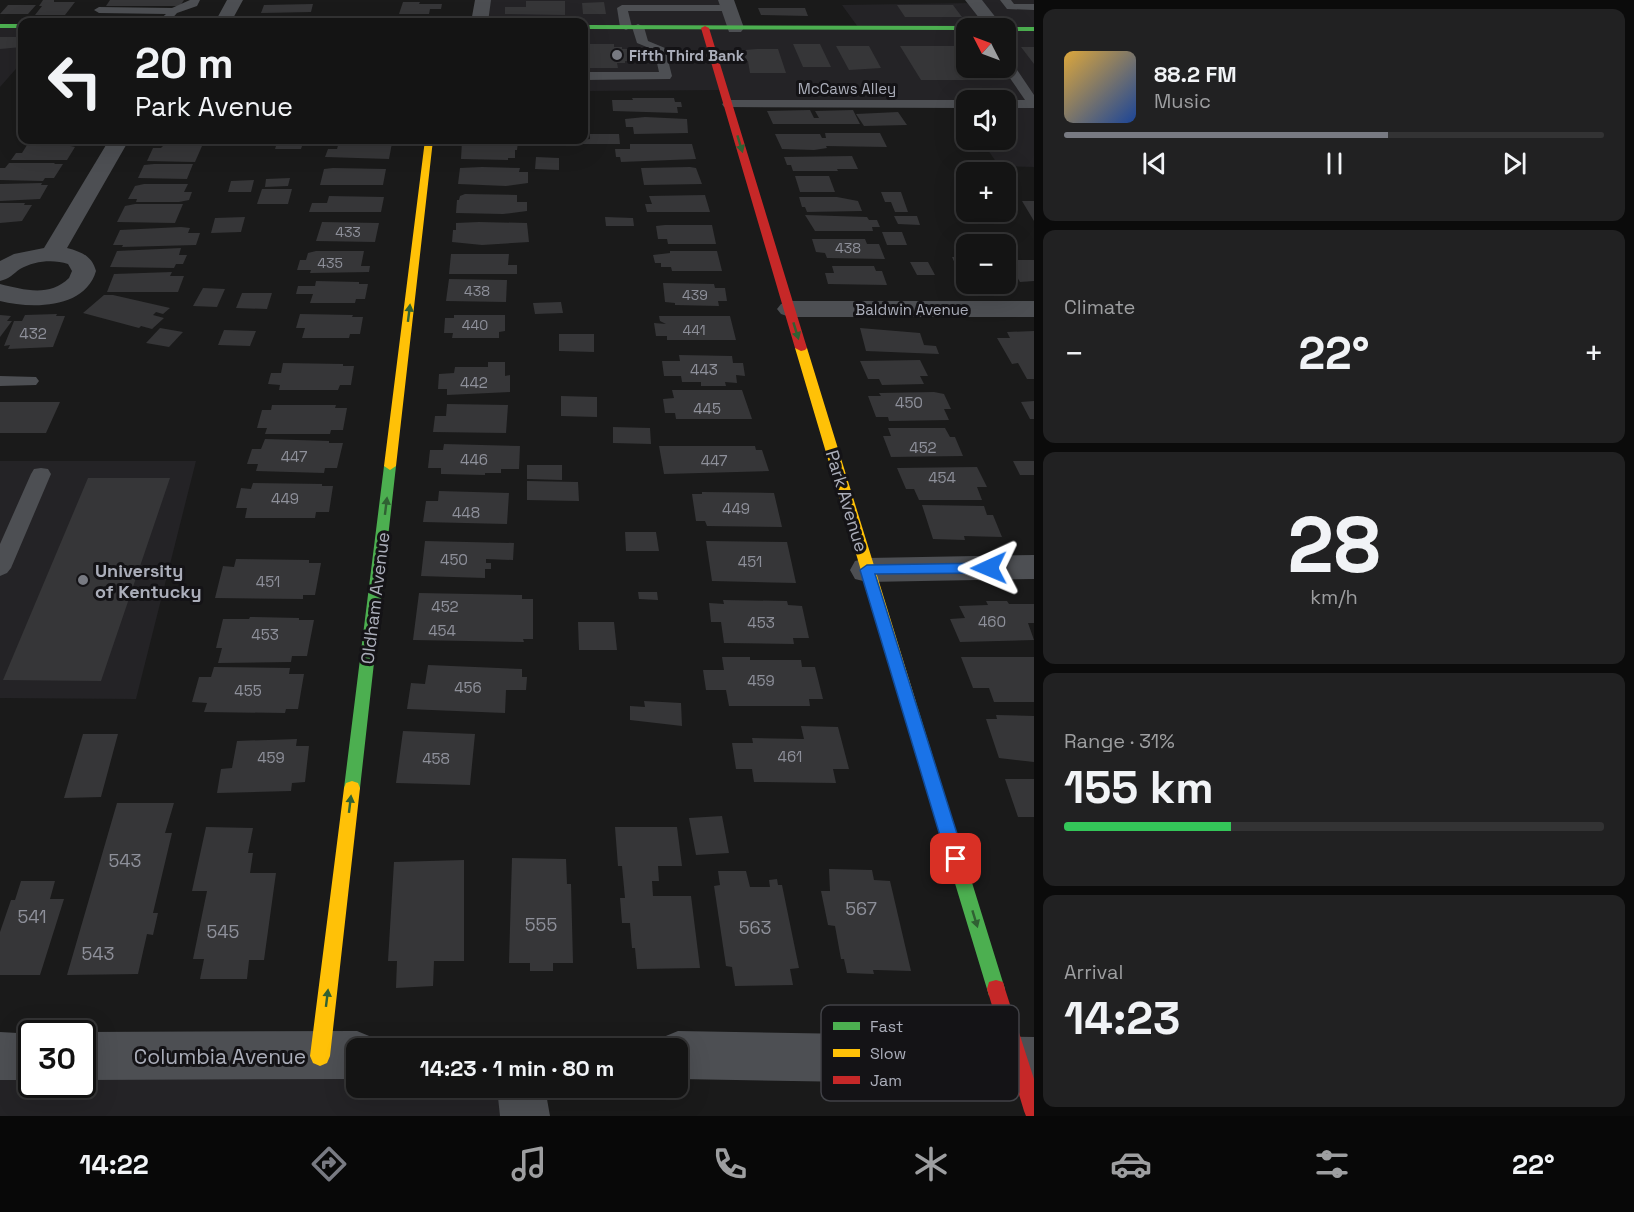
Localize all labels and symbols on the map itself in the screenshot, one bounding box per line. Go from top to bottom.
north arrow [956,18,1016,78]
place label: Fifth Third Bank [629,46,745,65]
marker: Fifth Third Bank [610,48,624,62]
street label: McCaws Alley [798,79,896,98]
one-way arrow [736,135,745,153]
house number: 433 [335,223,361,241]
house number: 438 [835,239,861,257]
house number: 435 [317,254,343,272]
house number: 438 [464,282,490,300]
house number: 439 [682,286,708,304]
street label: Baldwin Avenue [855,300,969,319]
one-way arrow [404,303,413,322]
house number: 440 [462,316,488,334]
house number: 441 [682,321,706,339]
one-way arrow [792,322,801,340]
house number: 432 [19,324,47,343]
house number: 443 [690,360,718,379]
house number: 442 [460,373,488,392]
house number: 450 [895,393,923,412]
house number: 445 [693,399,721,418]
house number: 452 [909,438,937,457]
house number: 447 [281,447,307,466]
street label: Park Avenue [821,447,873,555]
house number: 446 [460,450,488,469]
house number: 447 [701,451,727,470]
house number: 454 [928,468,956,487]
house number: 449 [271,489,299,508]
one-way arrow [381,497,390,516]
house number: 449 [722,499,750,518]
house number: 448 [452,503,480,522]
street label: Oldham Avenue [355,531,395,665]
position arrow [957,536,1021,600]
house number: 450 [440,550,468,569]
house number: 451 [738,552,762,571]
place label: University of Kentucky [95,559,201,603]
house number: 451 [256,572,280,591]
marker: University of Kentucky [76,573,90,587]
house number: 452 [431,597,459,616]
house number: 460 [978,612,1006,631]
house number: 453 [747,613,775,632]
house number: 454 [428,621,456,640]
house number: 453 [251,625,279,644]
house number: 459 [747,671,775,690]
house number: 456 [454,678,482,697]
house number: 455 [234,681,262,700]
house number: 461 [778,747,802,766]
house number: 459 [257,748,285,767]
house number: 458 [422,749,450,768]
one-way arrow [345,795,355,814]
pin [930,833,981,884]
house number: 543 [109,849,141,872]
house number: 567 [845,897,877,920]
house number: 541 [17,905,47,928]
one-way arrow [971,910,980,928]
house number: 555 [525,913,557,936]
house number: 563 [739,916,771,939]
house number: 545 [207,920,239,943]
house number: 543 [82,942,114,965]
one-way arrow [322,988,332,1007]
legend [821,1005,1019,1101]
text: Fast [870,1016,903,1037]
speed limit sign: 30 [18,1020,96,1098]
street label: Columbia Avenue [134,1043,306,1070]
text: Slow [870,1043,906,1064]
text: Jam [870,1070,902,1091]

